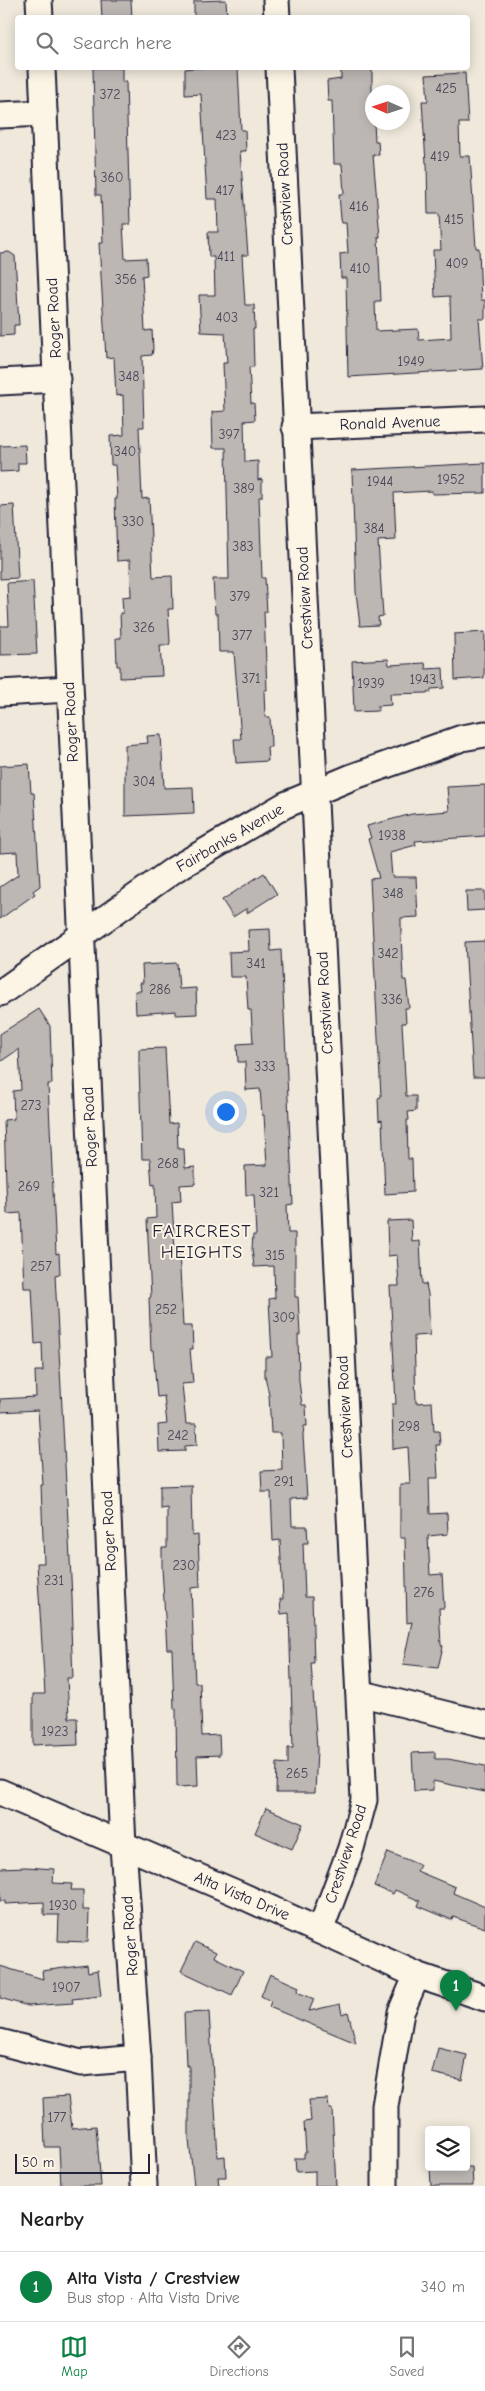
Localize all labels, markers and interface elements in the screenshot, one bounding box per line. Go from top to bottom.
search box [15,15,470,70]
icon: search [33,29,61,57]
text: Search here [73,32,172,54]
house number: 425 [435,80,457,97]
north arrow [365,85,410,130]
house number: 372 [99,86,121,103]
house number: 423 [215,127,237,144]
street label: Crestview Road [273,142,297,246]
house number: 419 [430,148,450,165]
house number: 360 [100,169,124,186]
house number: 417 [216,182,235,199]
house number: 416 [349,198,369,215]
house number: 415 [444,211,464,228]
house number: 411 [217,248,235,265]
house number: 409 [446,255,468,272]
house number: 410 [350,260,370,277]
house number: 356 [115,271,137,288]
street label: Roger Road [43,277,65,359]
house number: 403 [216,309,238,326]
house number: 1949 [397,353,425,370]
house number: 348 [118,368,140,385]
street label: Ronald Avenue [339,412,441,434]
house number: 397 [218,426,240,443]
house number: 340 [114,443,136,460]
house number: 1952 [437,471,465,488]
house number: 1944 [367,473,393,490]
house number: 389 [233,480,255,497]
house number: 330 [122,513,144,530]
house number: 384 [363,520,385,537]
house number: 383 [232,538,254,555]
street label: Crestview Road [293,546,317,650]
house number: 379 [229,588,251,605]
house number: 326 [133,619,155,636]
house number: 377 [232,627,253,644]
house number: 371 [241,670,261,687]
house number: 1943 [410,671,436,688]
house number: 1939 [357,675,385,692]
street label: Roger Road [60,681,82,763]
house number: 304 [133,773,155,790]
street label: Fairbanks Avenue [173,800,287,876]
house number: 1938 [378,827,406,844]
house number: 348 [382,885,404,902]
house number: 342 [377,945,399,962]
street label: Crestview Road [313,951,337,1055]
house number: 341 [246,955,266,972]
house number: 286 [149,981,171,998]
house number: 336 [381,991,403,1008]
house number: 333 [254,1058,276,1075]
street label: Roger Road [79,1086,101,1168]
house number: 273 [21,1097,42,1114]
your location [213,1099,239,1125]
house number: 268 [157,1155,179,1172]
house number: 269 [18,1178,40,1195]
house number: 321 [259,1184,279,1201]
district label: FAIRCREST HEIGHTS [152,1221,252,1263]
house number: 315 [265,1247,285,1264]
house number: 257 [30,1258,52,1275]
house number: 252 [155,1301,177,1318]
house number: 309 [272,1309,296,1326]
street label: Crestview Road [333,1355,357,1459]
house number: 298 [398,1418,420,1435]
house number: 242 [167,1427,189,1444]
house number: 291 [274,1473,294,1490]
street label: Roger Road [98,1490,120,1572]
house number: 230 [173,1557,195,1574]
house number: 231 [44,1572,64,1589]
house number: 276 [413,1584,435,1601]
house number: 1923 [41,1723,69,1740]
house number: 265 [286,1765,308,1782]
street label: Crestview Road [322,1802,370,1906]
street label: Alta Vista Drive [192,1868,292,1924]
street label: Roger Road [118,1895,142,1977]
house number: 1930 [49,1897,77,1914]
pin: 1 [440,1970,472,2011]
house number: 1907 [52,1979,80,1996]
house number: 177 [48,2109,67,2126]
map controls [425,2126,470,2171]
button: layers [425,2126,470,2171]
scale bar [15,2151,150,2174]
text: 50 m [22,2154,54,2171]
text: Nearby [20,2207,84,2231]
text: Alta Vista / Crestview [67,2267,240,2289]
text: 1 [33,2278,39,2296]
text: 340 m [421,2278,465,2296]
text: Bus stop · Alta Vista Drive [67,2289,240,2307]
tab: Map [60,2333,88,2380]
tab: Directions [209,2333,269,2380]
tab: Saved [390,2333,425,2380]

